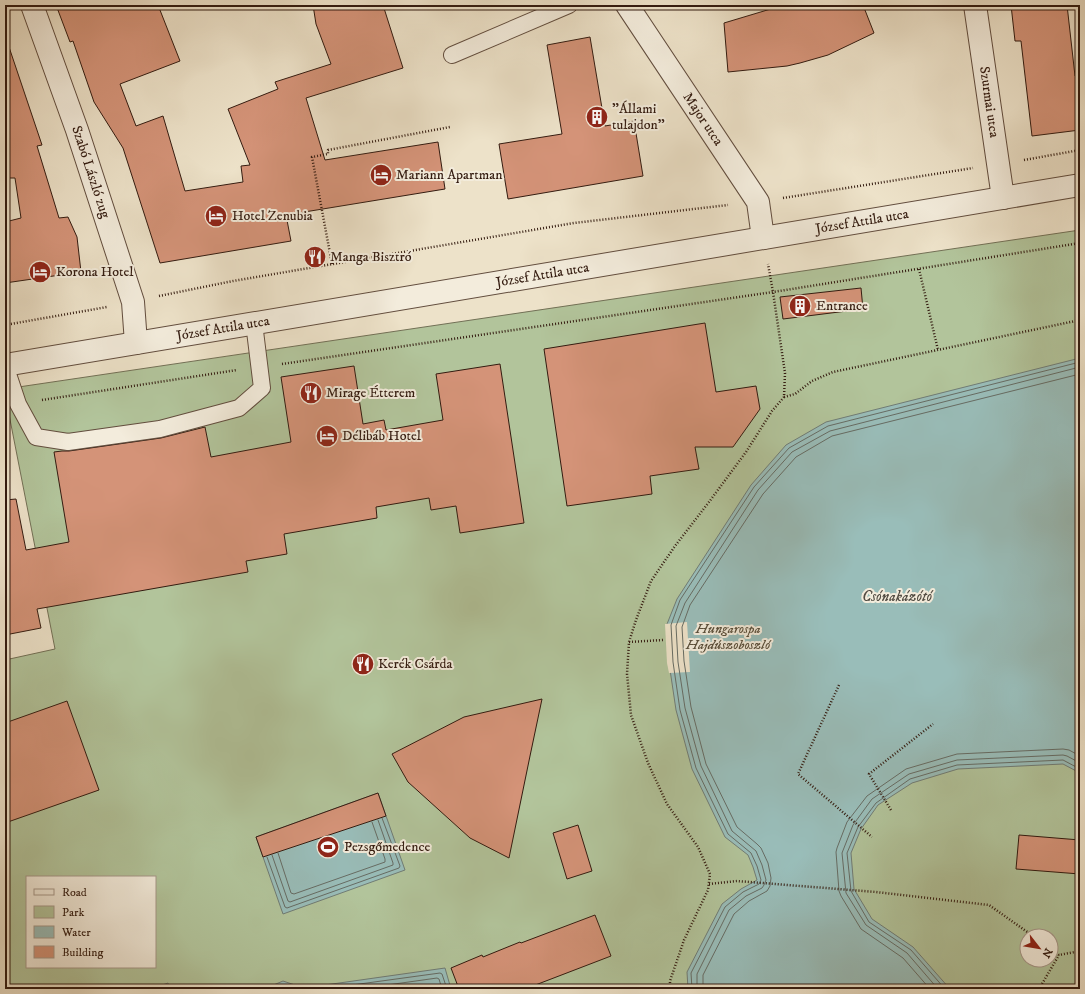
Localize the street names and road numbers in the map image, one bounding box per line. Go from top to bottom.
street label: Szurmai utca [975,65,1003,139]
street label: Major utca [679,89,727,149]
street label: Szabó László zug [67,123,114,221]
street label: József Attila utca [812,205,910,238]
street label: József Attila utca [493,258,590,292]
street label: József Attila utca [173,312,271,345]

